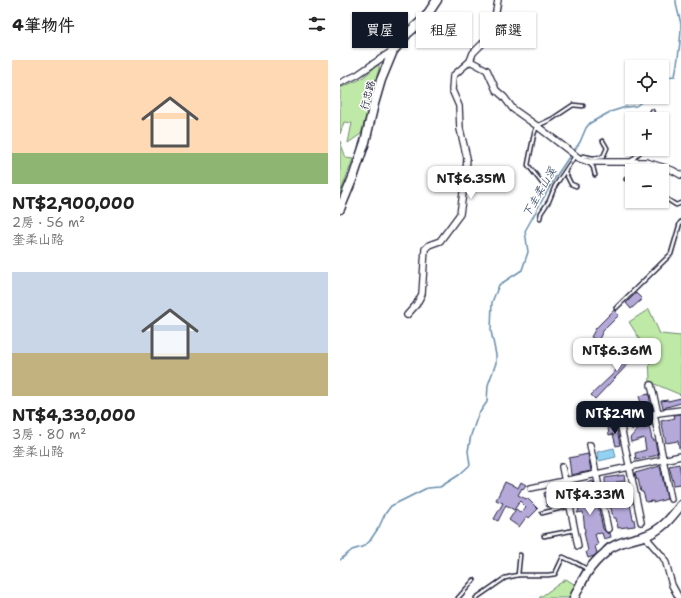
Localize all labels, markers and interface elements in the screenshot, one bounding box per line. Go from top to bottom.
chip: 買屋 [352,12,408,48]
chip: 租屋 [416,12,472,48]
chip: 篩選 [480,12,536,48]
icon: filters [306,13,328,35]
text: 4筆物件 [12,14,75,36]
map controls [625,60,669,208]
button: locate [625,60,669,104]
street label: 行忠路 [357,79,378,111]
icon: home [134,86,206,158]
button: + [625,112,669,156]
water label: 下圭柔山溪 [519,164,560,220]
button: − [625,164,669,208]
pin: NT$6.35M [430,166,512,200]
text: NT$6.35M [436,170,506,187]
text: NT$2,900,000 [12,192,135,214]
text: 2房 · 56 m² [12,214,85,231]
text: 奎柔山路 [12,231,64,248]
icon: home [134,298,206,370]
pin: NT$6.36M [576,338,658,372]
text: NT$6.36M [582,342,652,359]
pin: NT$2.9M [578,401,652,435]
text: NT$4,330,000 [12,404,136,426]
text: NT$2.9M [585,405,645,422]
text: 3房 · 80 m² [12,426,86,443]
text: 奎柔山路 [12,443,64,460]
pin: NT$4.33M [549,482,631,516]
text: NT$4.33M [555,486,625,503]

